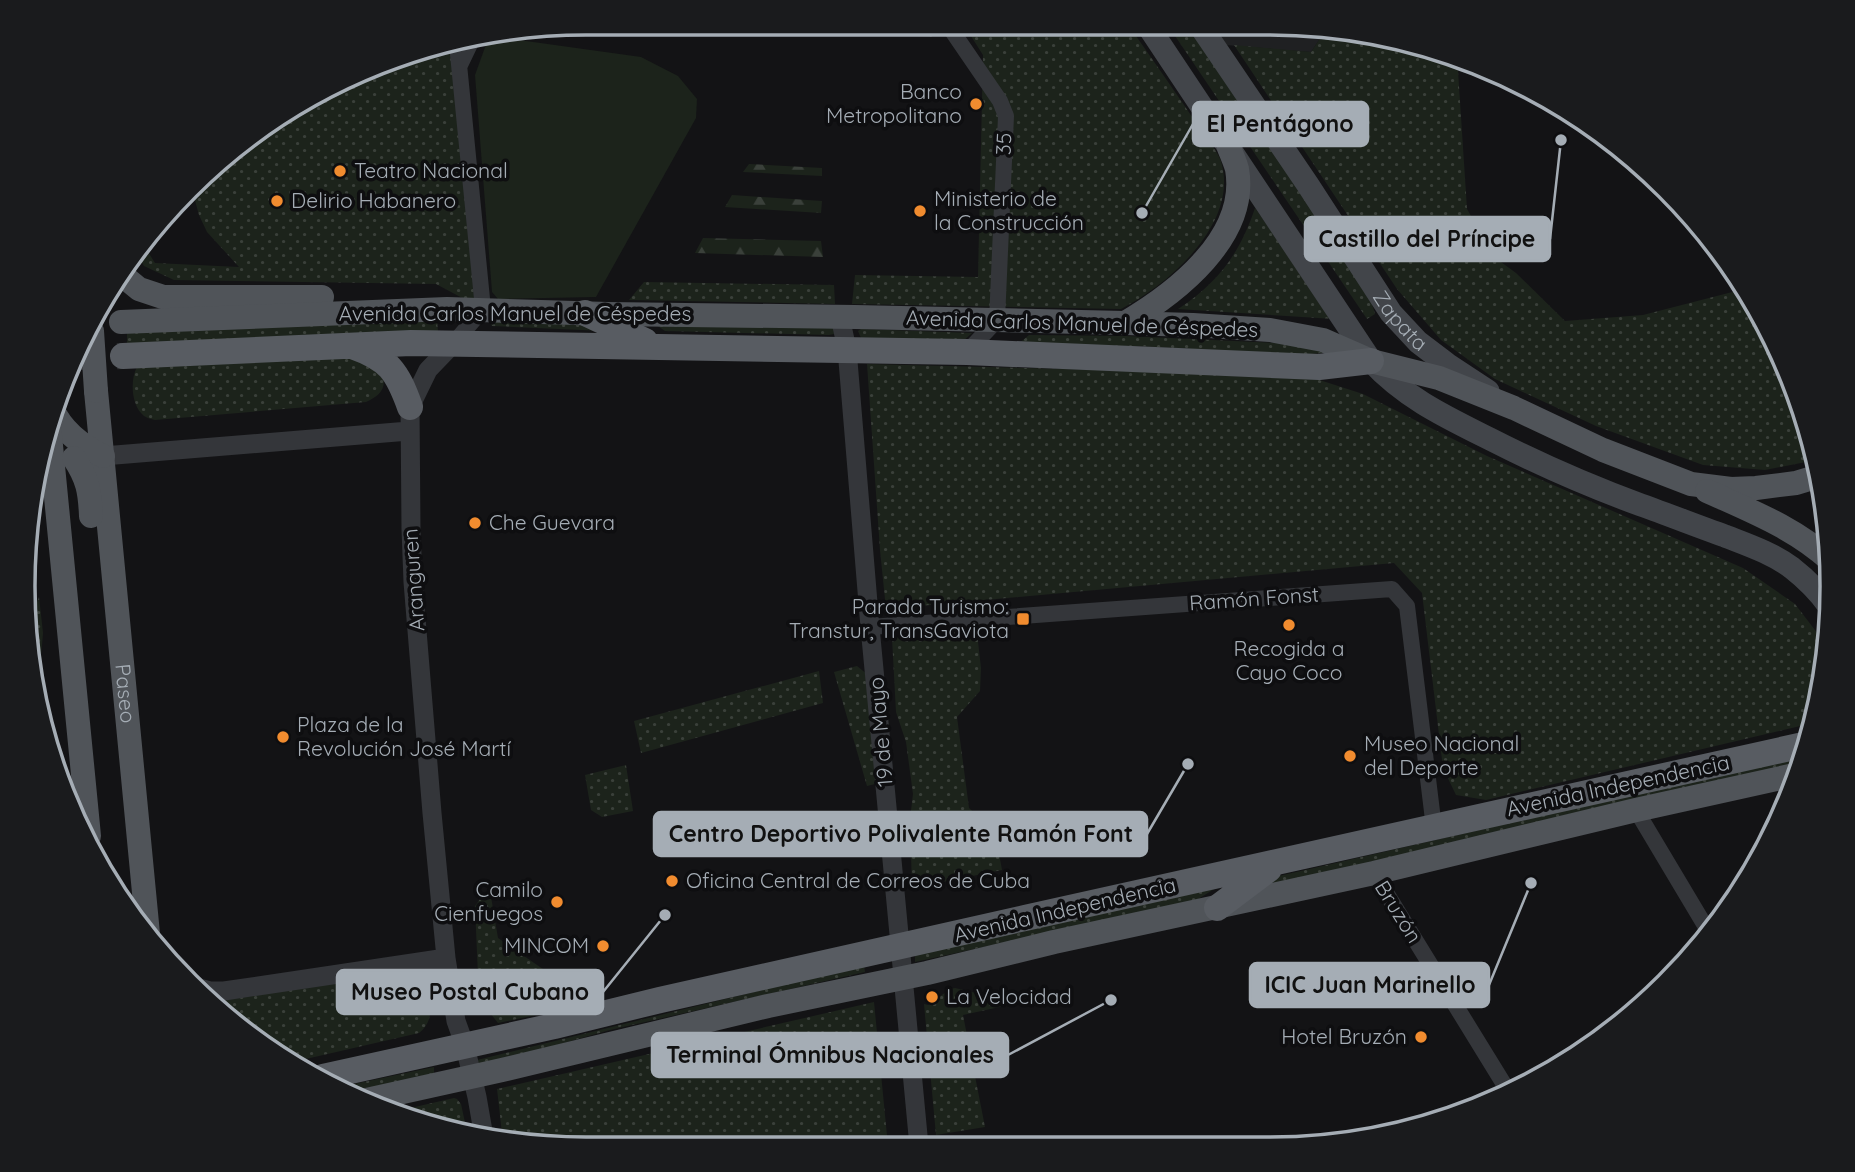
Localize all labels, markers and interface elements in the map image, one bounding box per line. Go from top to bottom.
place label: Banco Metropolitano [826,78,962,128]
marker: Banco Metropolitano [968,96,984,112]
callout: El Pentágono [1193,102,1368,146]
text: El Pentágono [1206,109,1354,138]
street label: 35 [989,132,1017,156]
place label: Teatro Nacional [354,157,508,183]
marker: Teatro Nacional [332,163,348,179]
place label: Ministerio de la Construcción [934,185,1084,235]
place label: Delirio Habanero [291,187,456,213]
marker: Delirio Habanero [269,193,285,209]
marker: Ministerio de la Construcción [912,203,928,219]
callout: Castillo del Príncipe [1305,217,1550,261]
text: Castillo del Príncipe [1319,224,1535,253]
street label: Zapata [1368,285,1433,356]
street label: Avenida Carlos Manuel de Céspedes [339,300,691,326]
street label: Avenida Carlos Manuel de Céspedes [905,304,1259,342]
place label: Che Guevara [489,509,615,535]
marker: Che Guevara [467,515,483,531]
street label: Aranguren [396,528,430,632]
street label: Ramón Fonst [1188,581,1320,616]
place label: Parada Turismo: Transtur, TransGaviota [789,593,1009,643]
marker: Parada Turismo: Transtur, TransGaviota [1015,611,1031,627]
marker: Recogida a Cayo Coco [1281,617,1297,633]
place label: Recogida a Cayo Coco [1234,635,1344,685]
street label: Paseo [110,663,142,724]
street label: 19 de Mayo [862,676,898,788]
place label: Plaza de la Revolución José Martí [297,711,511,761]
marker: Plaza de la Revolución José Martí [275,729,291,745]
place label: Museo Nacional del Deporte [1364,730,1519,780]
marker: Museo Nacional del Deporte [1342,748,1358,764]
street label: Avenida Independencia [1504,749,1732,821]
callout: Centro Deportivo Polivalente Ramón Font [654,812,1147,856]
text: Centro Deportivo Polivalente Ramón Font [669,819,1133,848]
place label: Oficina Central de Correos de Cuba [686,867,1030,893]
street label: Avenida Independencia [951,871,1178,947]
marker: Oficina Central de Correos de Cuba [664,873,680,889]
street label: Bruzón [1370,875,1428,947]
place label: Camilo Cienfuegos [434,876,543,926]
marker: Camilo Cienfuegos [549,894,565,910]
place label: MINCOM [504,932,589,958]
marker: MINCOM [595,938,611,954]
callout: ICIC Juan Marinello [1250,963,1489,1007]
callout: Museo Postal Cubano [337,970,603,1014]
text: ICIC Juan Marinello [1264,970,1476,999]
text: Museo Postal Cubano [351,977,589,1006]
place label: La Velocidad [946,983,1072,1009]
marker: La Velocidad [924,989,940,1005]
place label: Hotel Bruzón [1281,1023,1407,1049]
marker: Hotel Bruzón [1413,1029,1429,1045]
callout: Terminal Ómnibus Nacionales [652,1033,1008,1077]
text: Terminal Ómnibus Nacionales [666,1040,994,1069]

